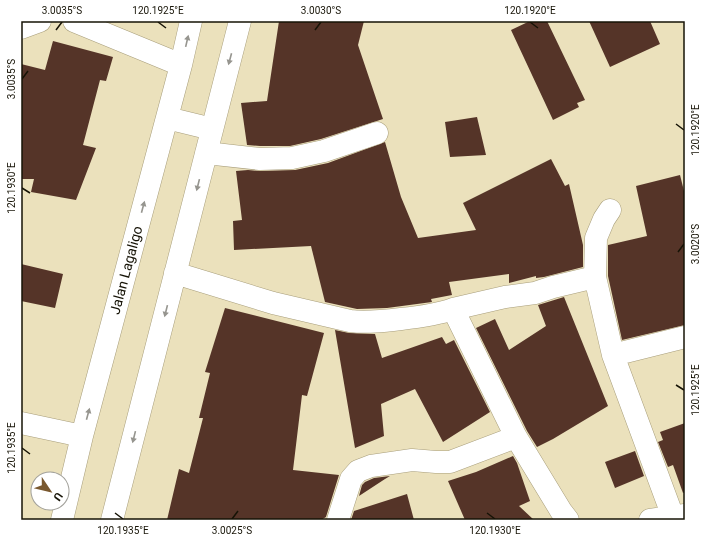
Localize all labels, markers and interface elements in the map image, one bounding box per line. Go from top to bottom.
text: 3.0035°S [42,5,82,16]
text: 120.1925°E [132,5,184,16]
text: 3.0030°S [301,5,341,16]
text: 120.1920°E [504,5,556,16]
one-way arrow [184,35,190,47]
one-way arrow [227,53,233,65]
text: 3.0035°S [6,59,17,99]
text: 120.1920°E [690,104,701,156]
text: 120.1930°E [6,162,17,214]
one-way arrow [194,178,200,191]
one-way arrow [140,201,146,213]
street label: Jalan Lagaligo [107,224,145,316]
text: 3.0020°S [690,224,701,264]
one-way arrow [162,304,168,317]
text: 120.1925°E [690,364,701,416]
one-way arrow [85,408,91,420]
text: 120.1935°E [6,422,17,474]
one-way arrow [131,431,137,443]
north arrow [30,471,70,511]
text: U [50,490,65,503]
text: 120.1935°E [97,525,149,536]
text: 3.0025°S [212,525,252,536]
text: 120.1930°E [469,525,521,536]

